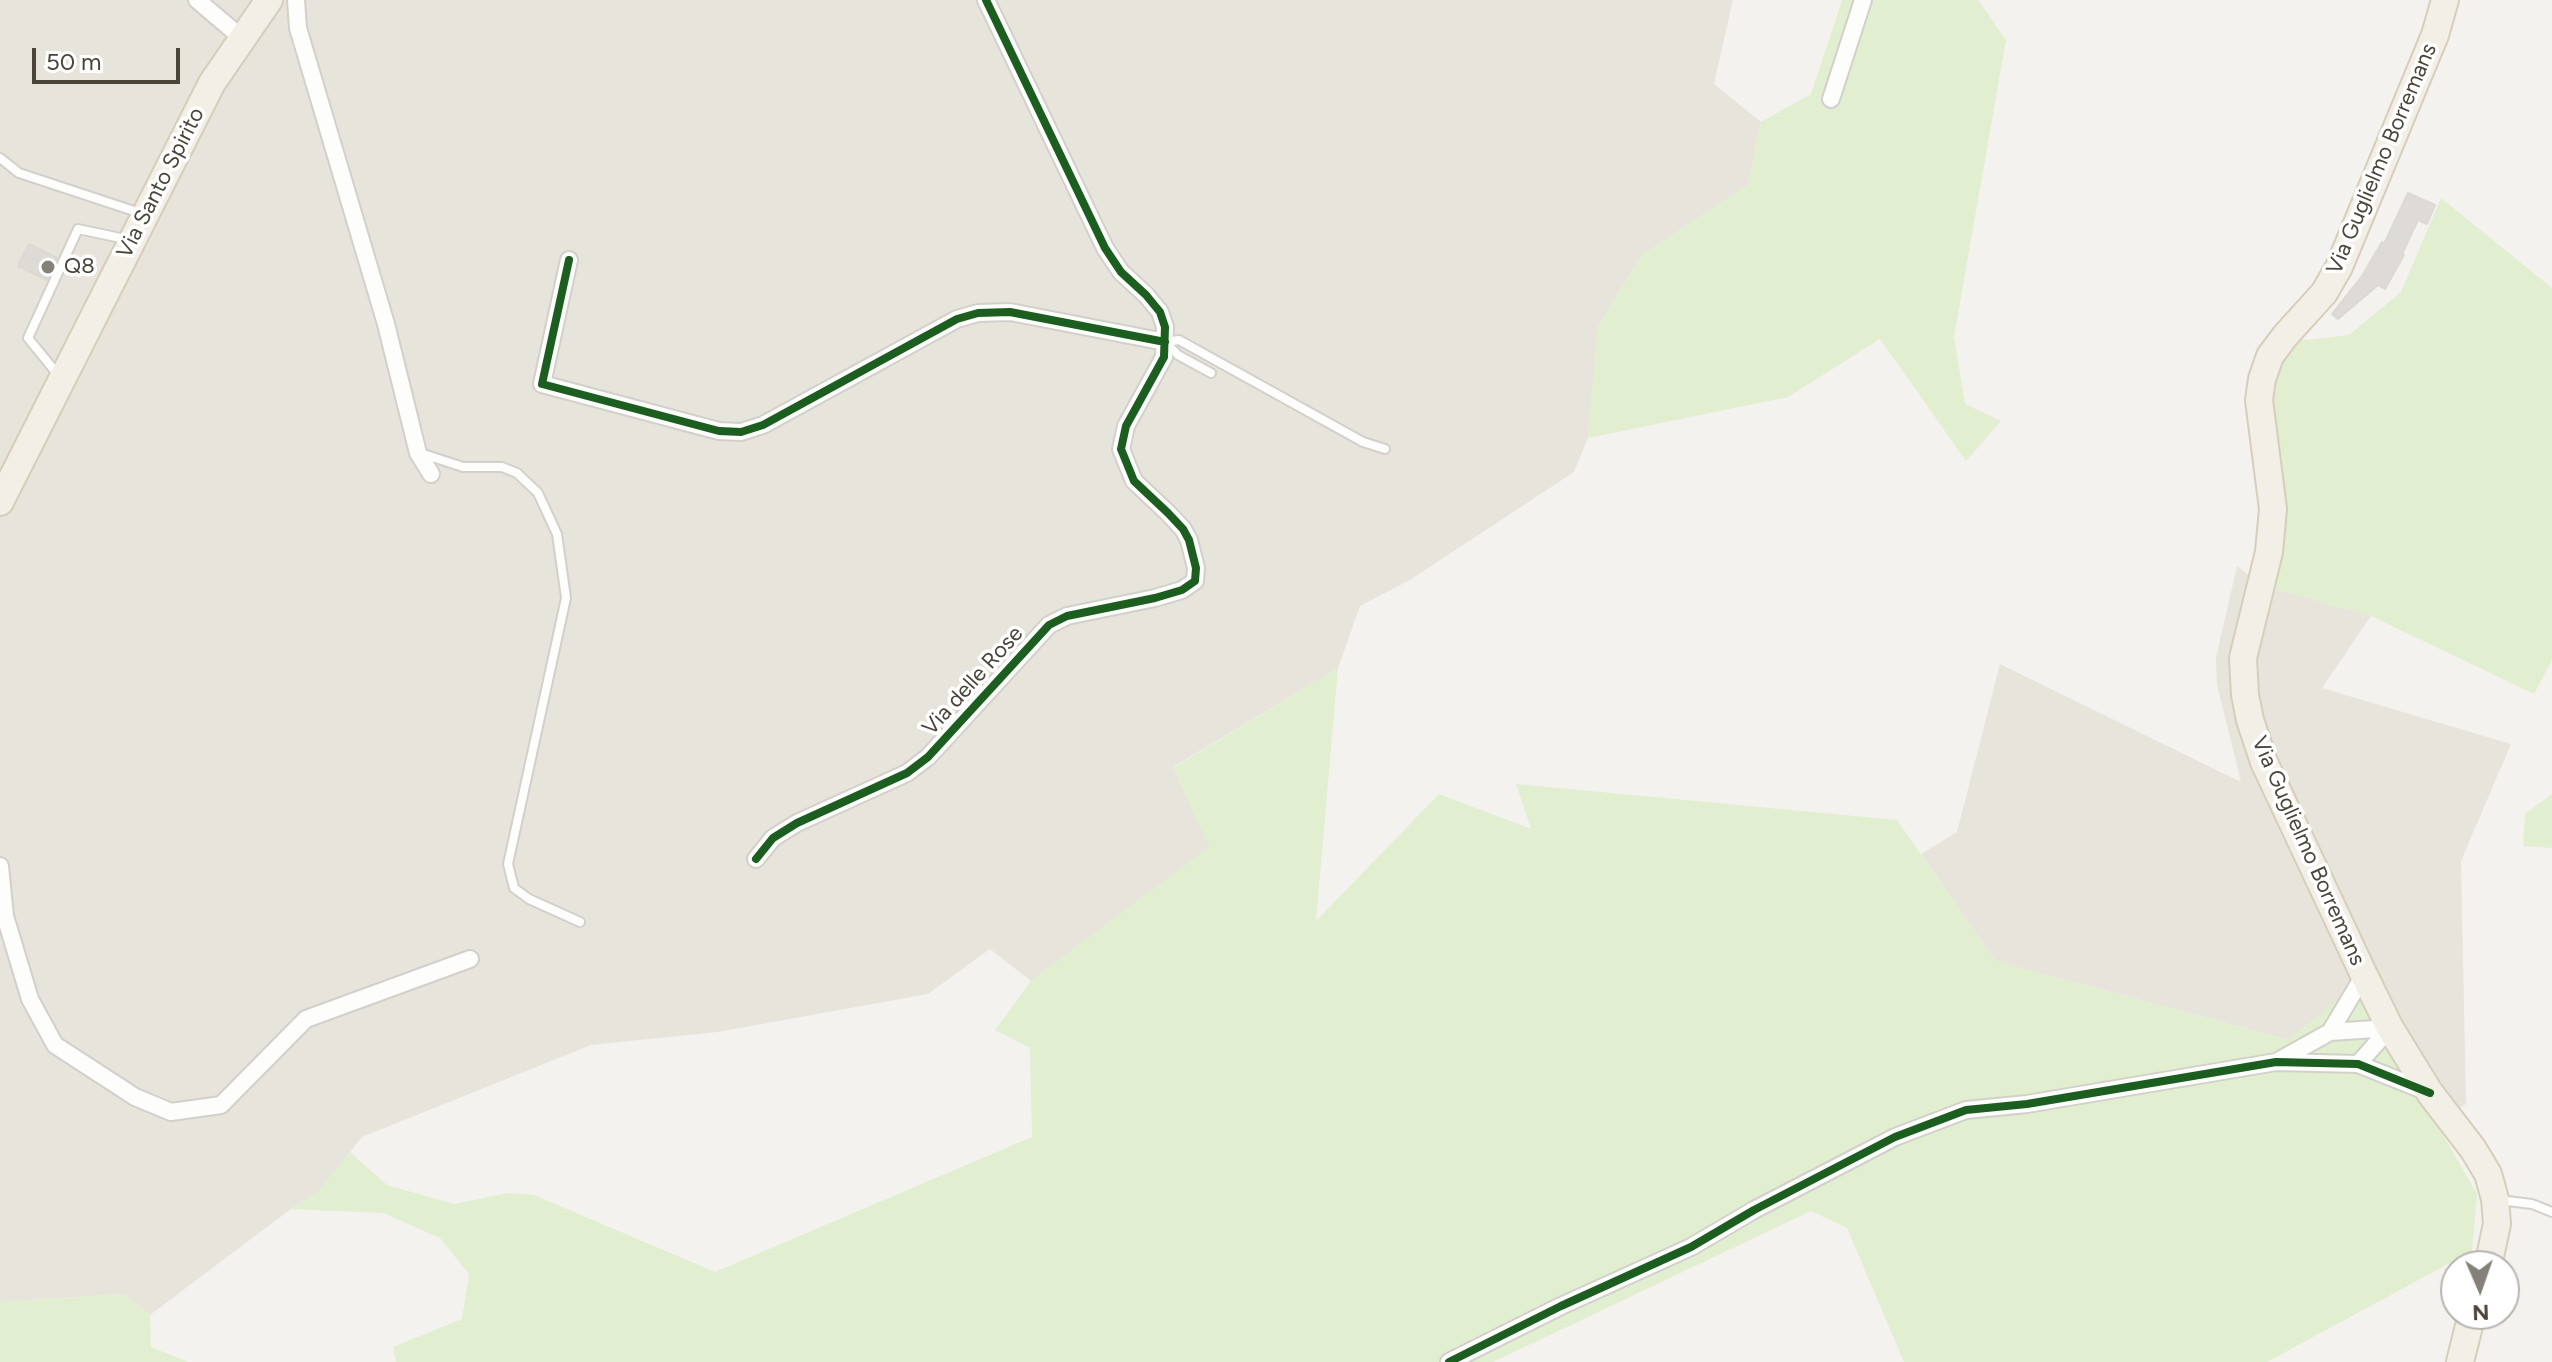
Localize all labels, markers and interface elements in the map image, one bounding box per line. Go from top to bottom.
scale bar [36,32,184,82]
street label: Via Guglielmo Borremans [2321,40,2443,278]
text: 50 m [46,47,102,76]
street label: Via Santo Spirito [112,103,210,263]
place label: Q8 [64,254,95,280]
marker: Q8 [39,258,57,276]
street label: Via delle Rose [917,621,1029,741]
street label: Via Guglielmo Borremans [2245,732,2371,970]
north arrow [2440,1250,2520,1330]
text: N [2472,1299,2490,1326]

